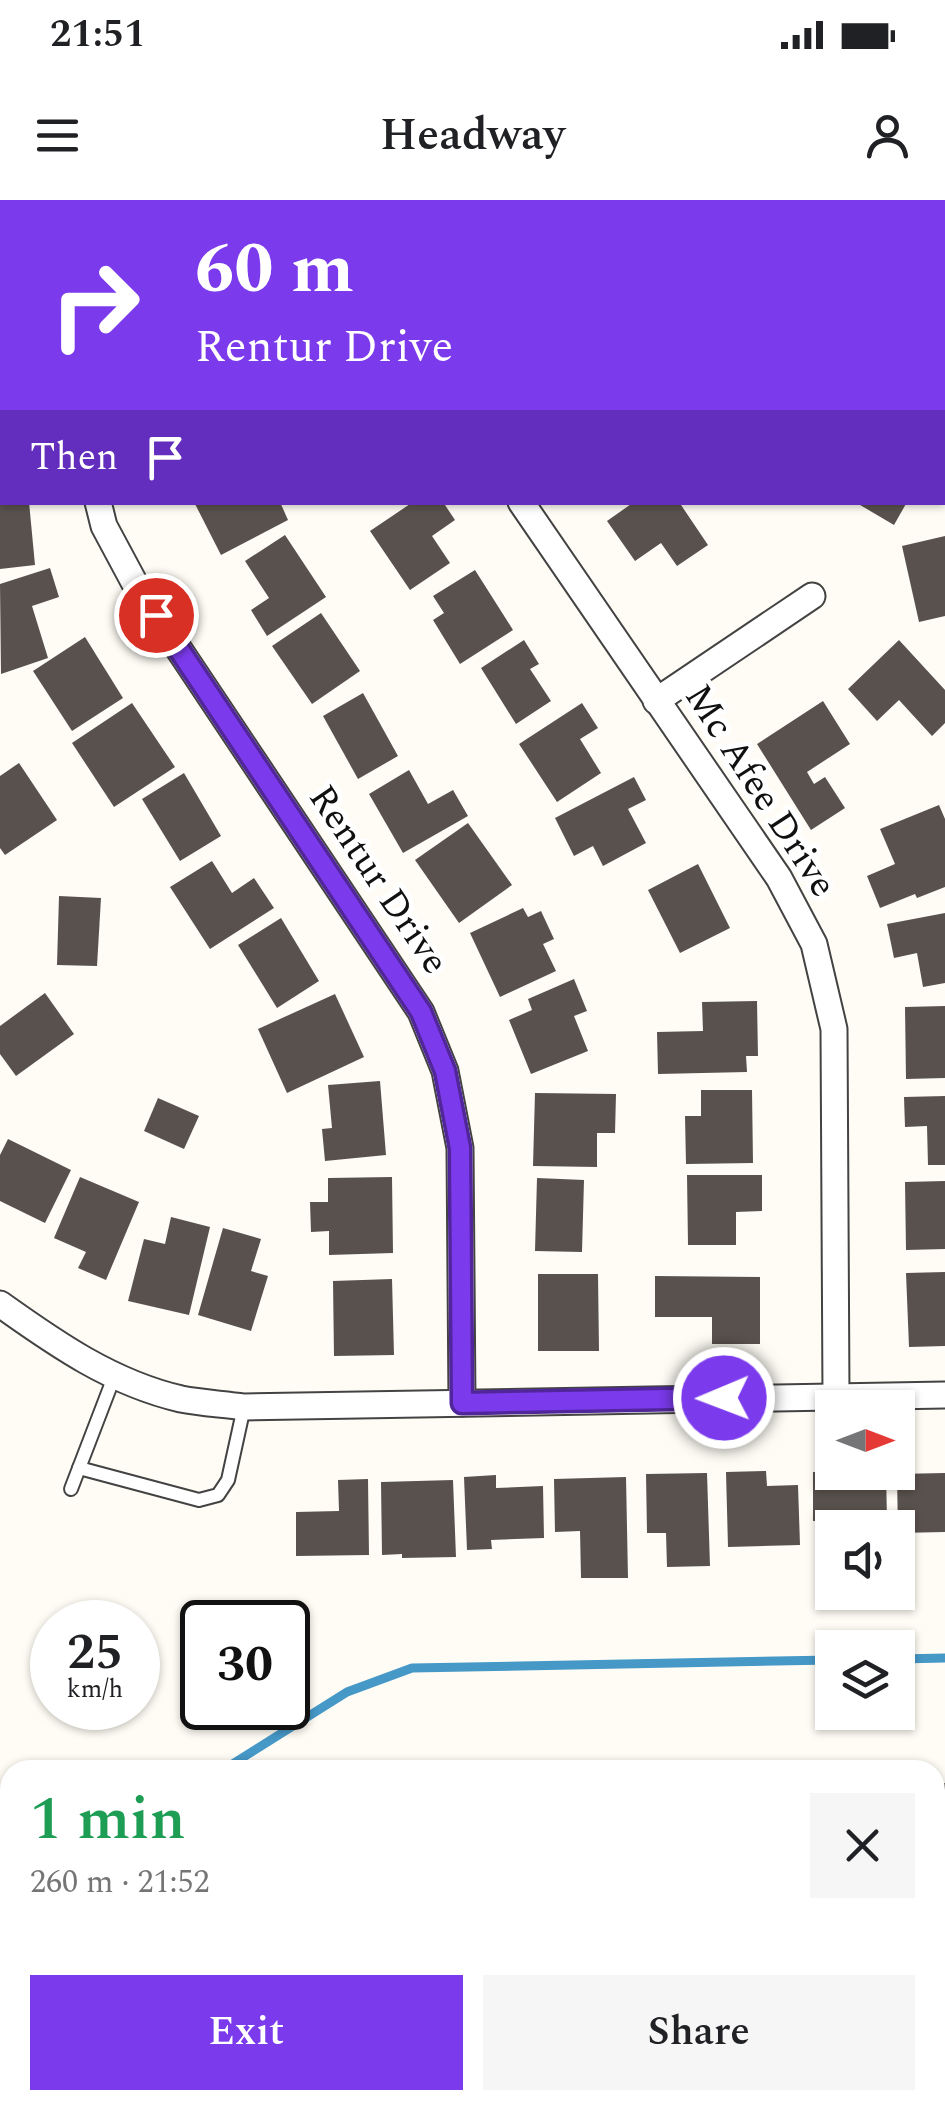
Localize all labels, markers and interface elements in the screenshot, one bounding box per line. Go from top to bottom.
text: 21:51 [50,6,145,64]
text: Headway [380,101,565,170]
icon: menu [30,108,85,163]
icon: person [860,108,915,163]
text: 60 m [195,217,354,323]
icon: right [30,240,160,370]
text: Rentur Drive [195,313,453,382]
text: Then [30,429,118,487]
icon: arrive [138,430,193,485]
pin [114,573,199,658]
icon: arrive [129,588,184,643]
street label: Mc Afee Drive [669,673,851,909]
street label: Rentur Drive [293,773,463,987]
position arrow [672,1346,776,1450]
north arrow [815,1390,915,1490]
map controls [815,1390,915,1730]
button: sound [815,1510,915,1610]
speed limit sign: 30 [180,1600,310,1730]
text: 25 [67,1615,123,1691]
button: layers [815,1630,915,1730]
text: km/h [67,1671,123,1709]
text: 1 min [30,1774,186,1866]
button: close [810,1793,915,1898]
text: 260 m · 21:52 [30,1858,210,1907]
button: Exit [30,1975,463,2090]
button: Share [483,1975,915,2090]

